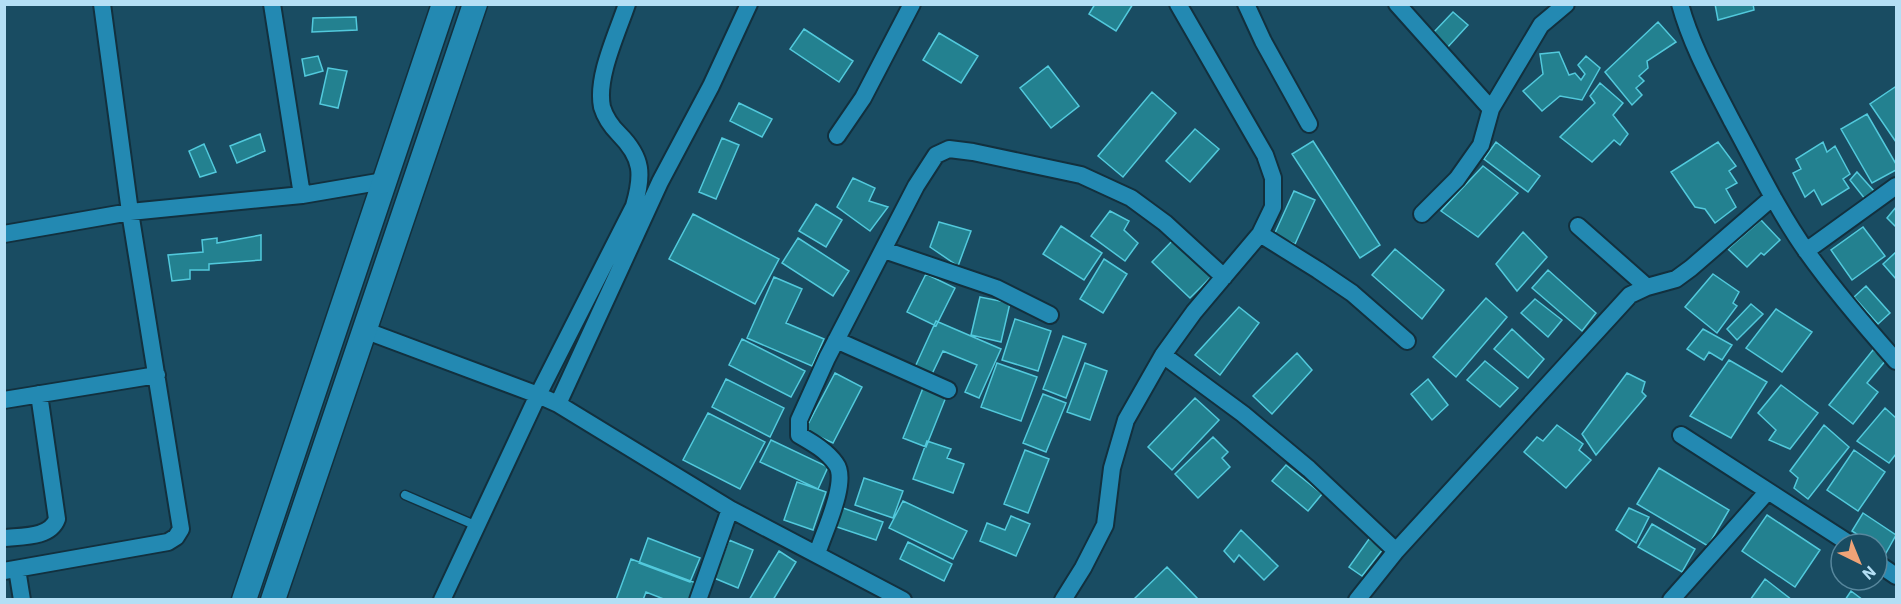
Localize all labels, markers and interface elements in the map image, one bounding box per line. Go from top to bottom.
north arrow [1829,532,1889,592]
text: N [1858,562,1880,584]

